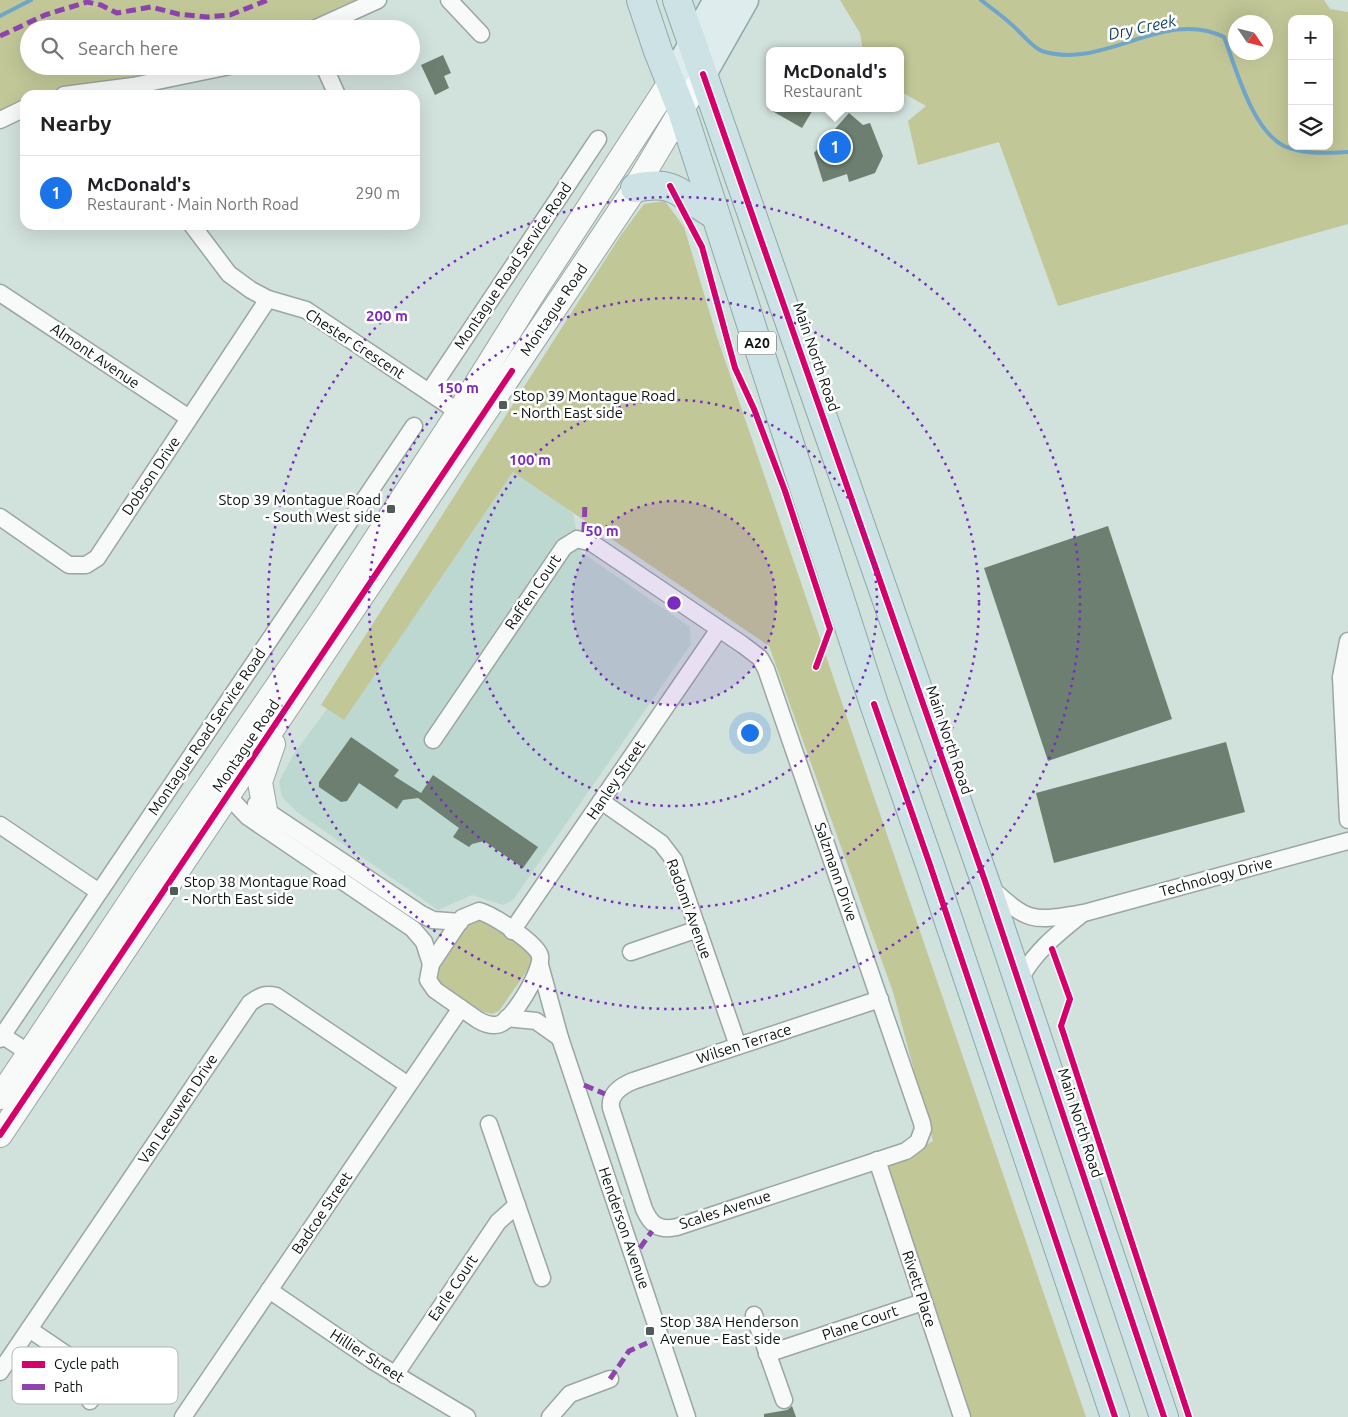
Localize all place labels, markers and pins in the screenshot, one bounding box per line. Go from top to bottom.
pin: 1 [819,128,851,166]
place label: Stop 39 Montague Road - North East side [513,387,676,421]
marker: Stop 39 Montague Road - North East side [497,399,509,411]
place label: Stop 39 Montague Road - South West side [219,491,381,525]
marker: Stop 39 Montague Road - South West side [385,503,397,515]
centre of rings [665,594,683,612]
place label: Stop 38 Montague Road - North East side [184,873,347,907]
marker: Stop 38 Montague Road - North East side [168,885,180,897]
place label: Stop 38A Henderson Avenue - East side [660,1313,799,1347]
marker: Stop 38A Henderson Avenue - East side [644,1325,656,1337]

